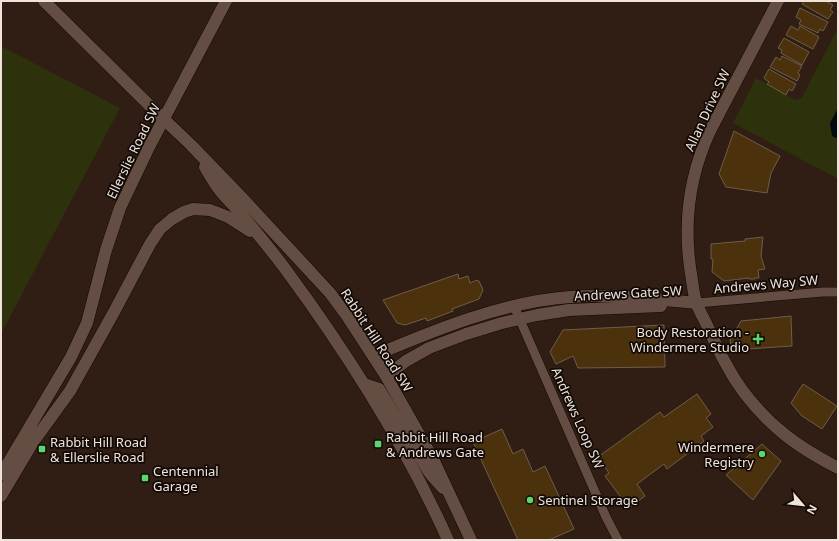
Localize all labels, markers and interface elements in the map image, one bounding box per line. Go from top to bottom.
street label: Allan Drive SW [680,66,734,154]
street label: Ellerslie Road SW [102,100,164,202]
street label: Andrews Way SW [713,270,819,298]
street label: Andrews Gate SW [574,281,682,305]
street label: Rabbit Hill Road SW [337,285,417,395]
place label: Body Restoration - Windermere Studio [630,323,749,356]
marker: Body Restoration - Windermere Studio [752,333,764,345]
street label: Andrews Loop SW [548,364,608,472]
place label: Rabbit Hill Road & Andrews Gate [386,428,484,461]
place label: Rabbit Hill Road & Ellerslie Road [50,433,147,466]
place label: Windermere Registry [678,438,754,471]
marker: Rabbit Hill Road & Andrews Gate [373,439,383,449]
marker: Rabbit Hill Road & Ellerslie Road [37,444,47,454]
marker: Windermere Registry [757,449,767,459]
place label: Centennial Garage [153,462,219,495]
marker: Centennial Garage [140,473,150,483]
north arrow [783,485,823,525]
place label: Sentinel Storage [538,491,638,509]
marker: Sentinel Storage [525,495,535,505]
text: N [804,502,821,517]

